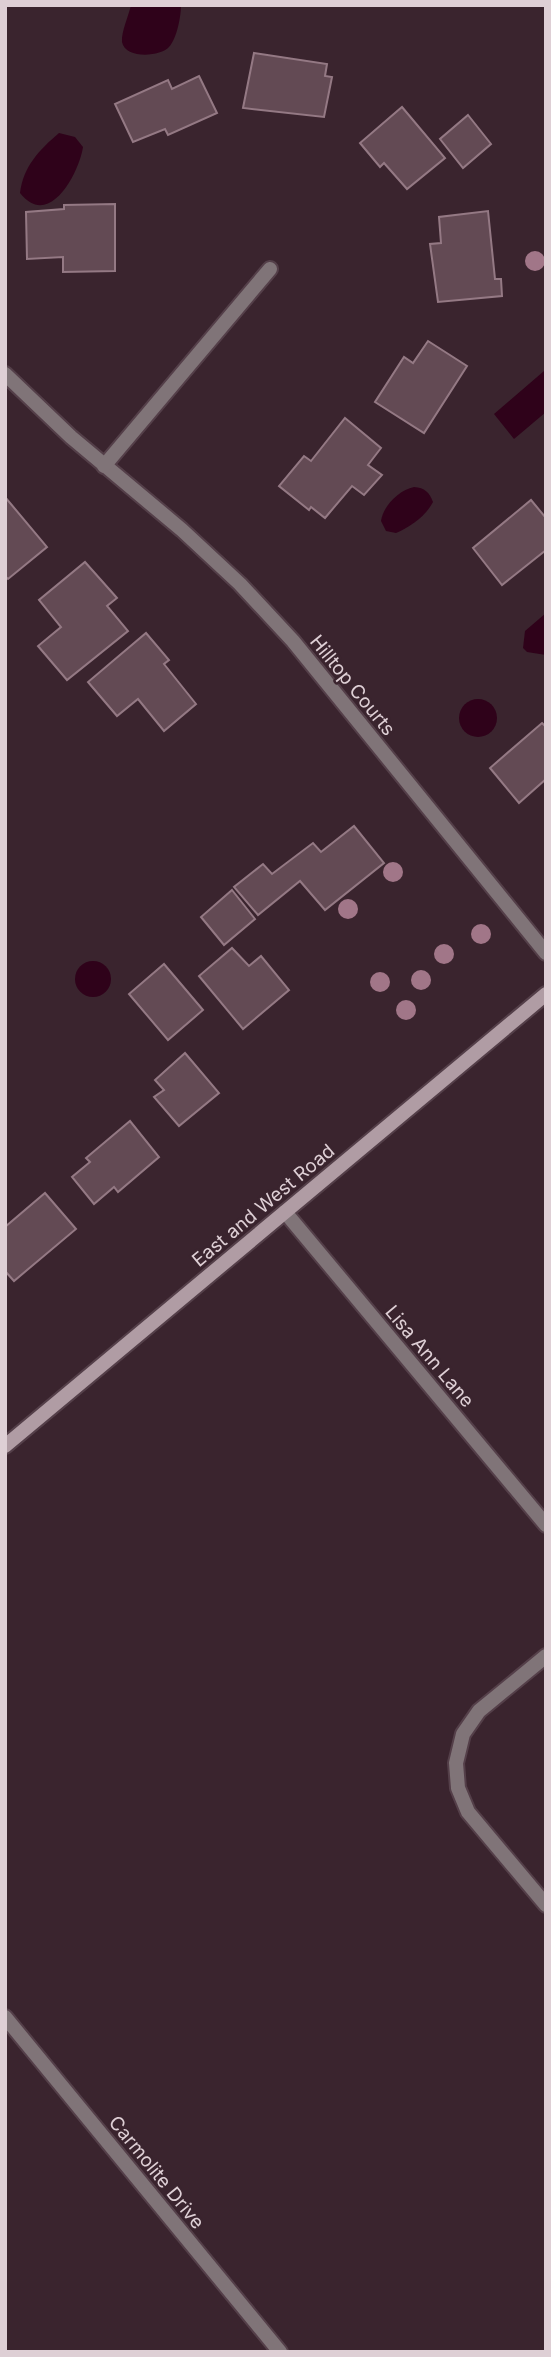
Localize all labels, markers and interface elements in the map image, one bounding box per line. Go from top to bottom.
street label: Hilltop Courts [305,630,400,740]
street label: East and West Road [187,1139,339,1272]
street label: Lisa Ann Lane [380,1301,479,1412]
street label: Carmolite Drive [104,2111,209,2234]

